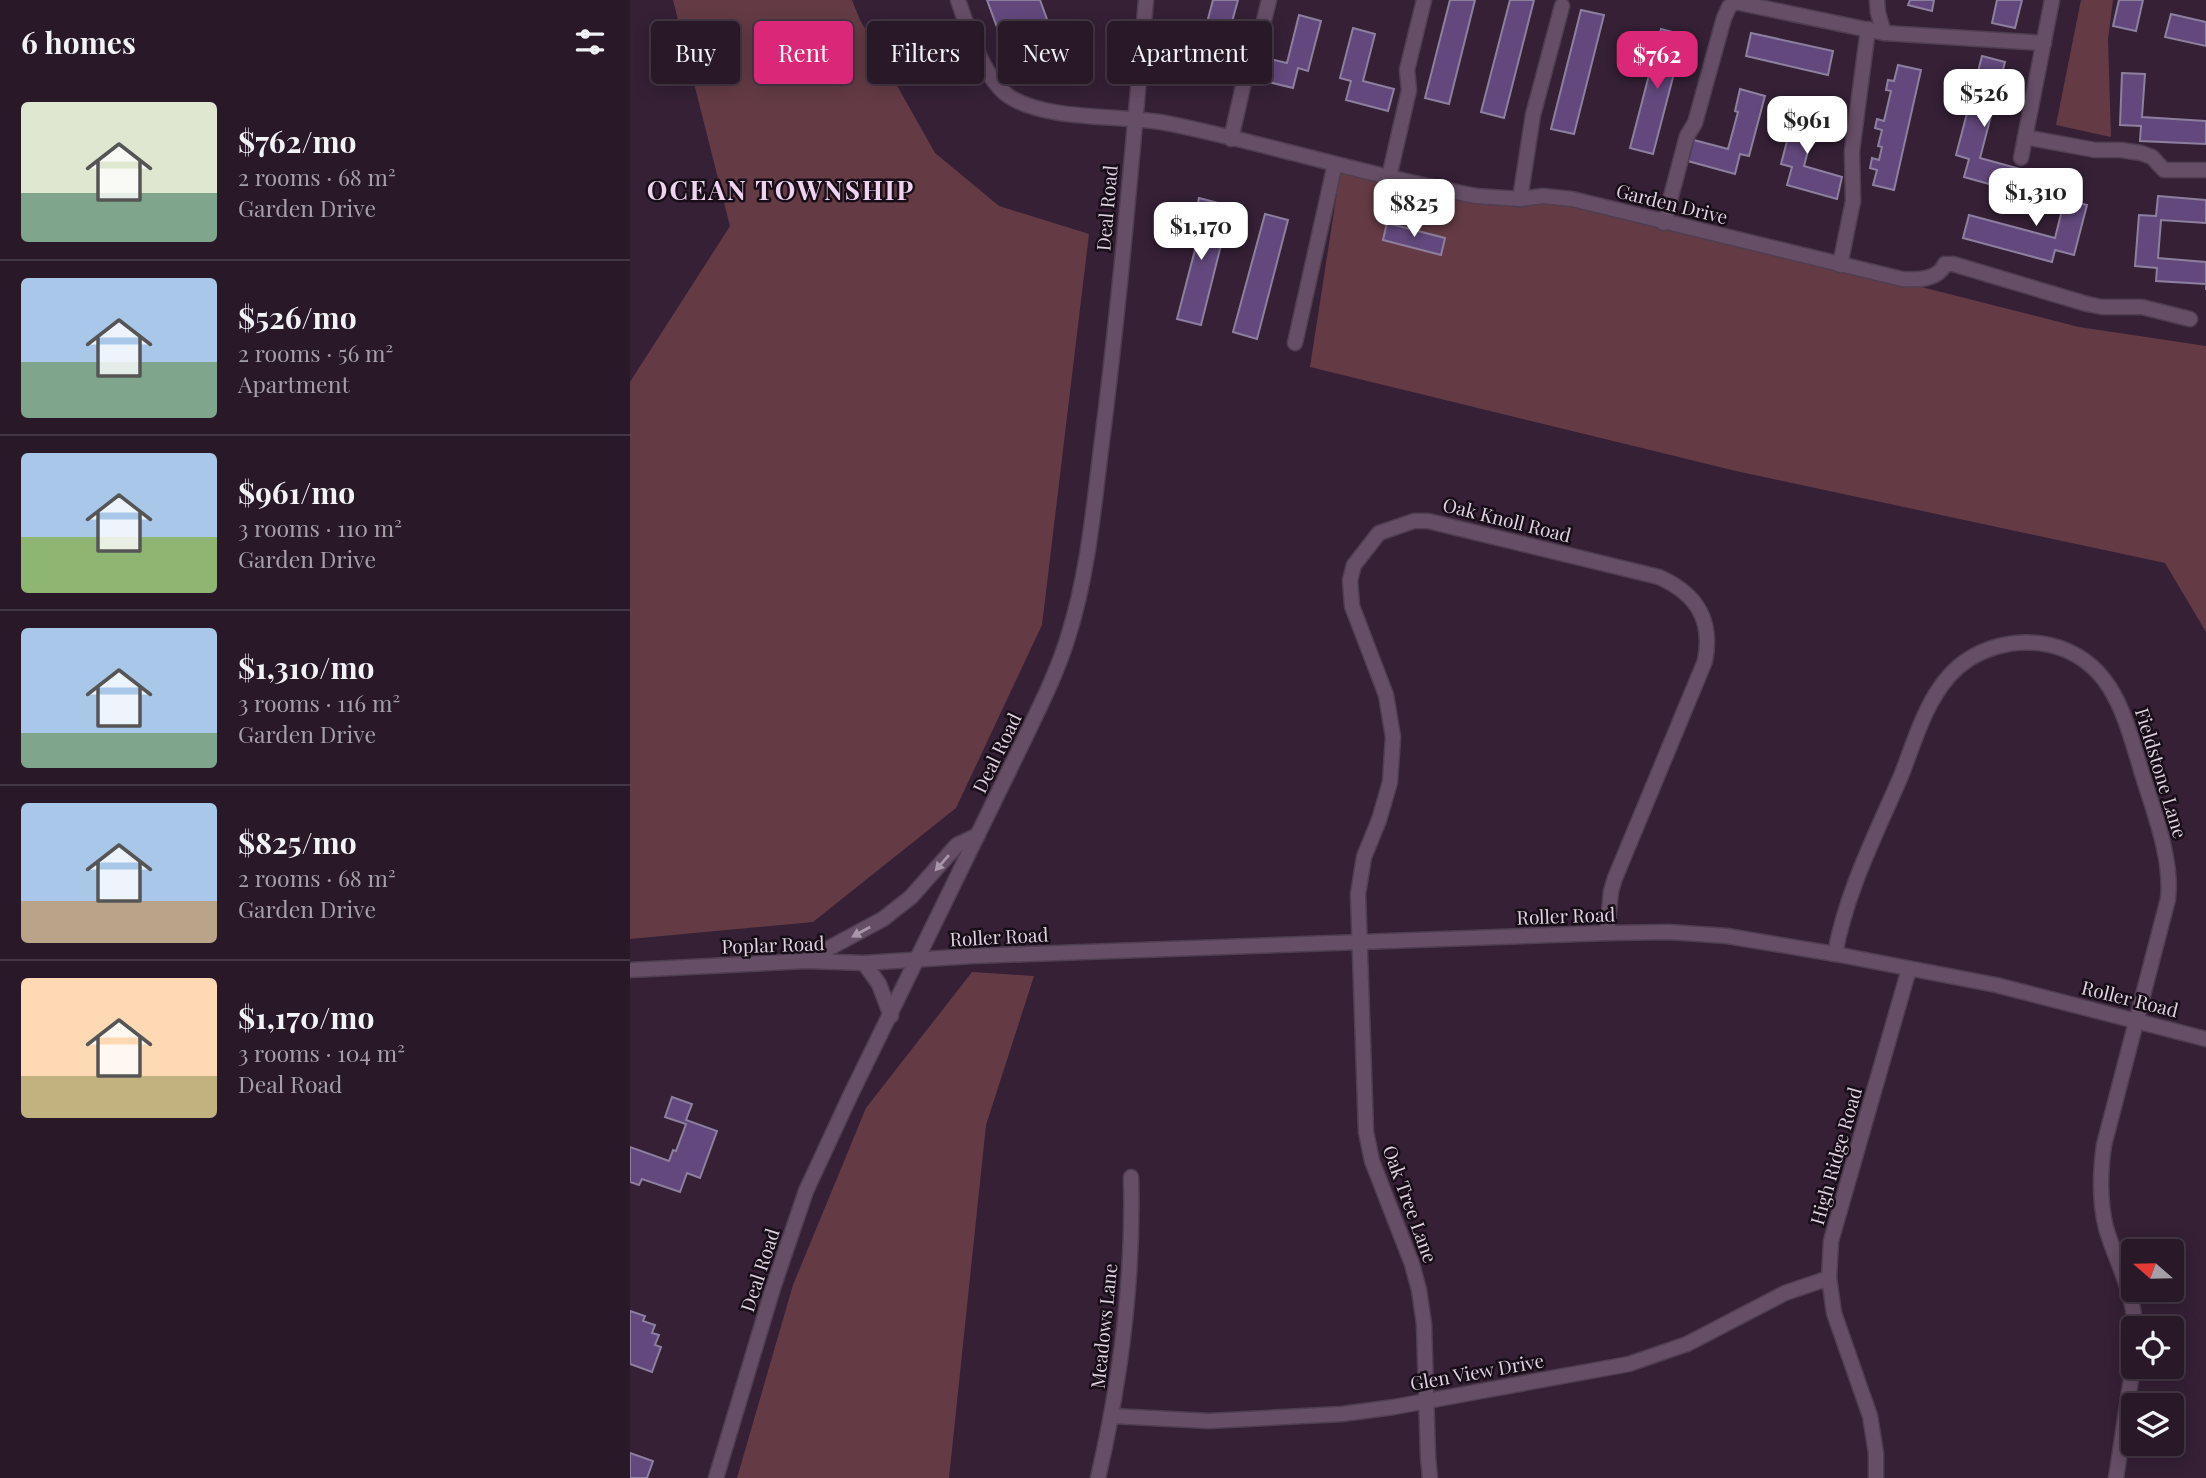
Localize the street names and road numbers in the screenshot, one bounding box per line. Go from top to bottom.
street label: Deal Road [1089,164,1123,252]
street label: Garden Drive [1614,177,1731,229]
street label: Oak Knoll Road [1440,491,1574,548]
street label: Fieldstone Lane [2130,704,2194,841]
street label: Deal Road [966,708,1027,797]
street label: Roller Road [1516,900,1616,930]
street label: Roller Road [949,920,1049,952]
street label: Poplar Road [721,929,825,959]
street label: Roller Road [2079,973,2181,1023]
street label: High Ridge Road [1803,1084,1867,1228]
street label: Oak Tree Lane [1378,1141,1444,1266]
street label: Deal Road [733,1225,785,1315]
street label: Meadows Lane [1083,1262,1123,1390]
street label: Glen View Drive [1408,1346,1546,1396]

